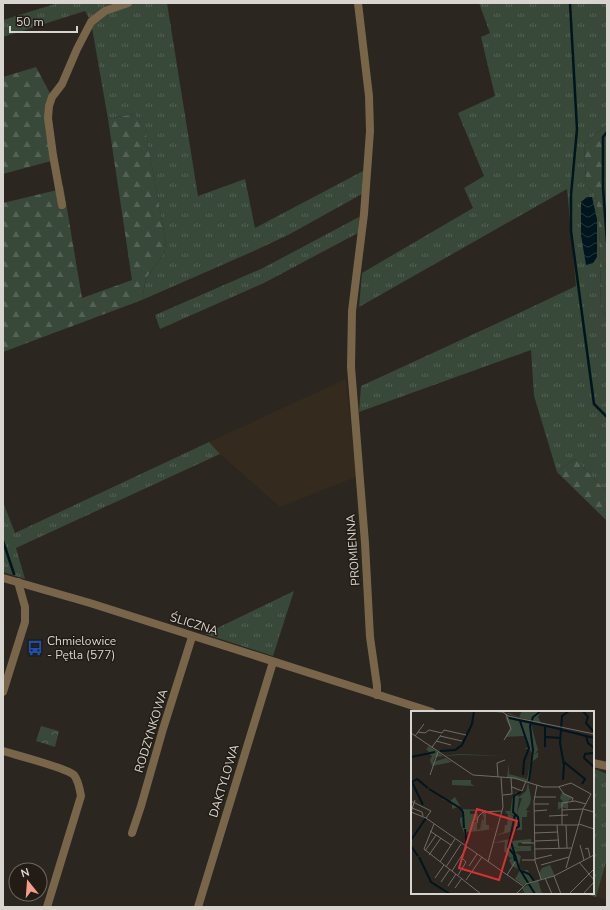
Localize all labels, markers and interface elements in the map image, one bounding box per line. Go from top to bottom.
scale bar [10,8,77,34]
text: 50 m [16,14,44,30]
street label: PROMIENNA [343,513,363,586]
street label: ŚLICZNA [168,609,220,639]
place label: Chmielowice - Pętla (577) [47,633,116,663]
bus stop icon: Chmielowice - Pętla (577) [26,639,44,657]
street label: RODZYNKOWA [131,687,171,775]
inset map [411,711,594,894]
street label: DAKTYLOWA [205,742,243,820]
north arrow [8,862,48,902]
text: N [19,865,31,881]

